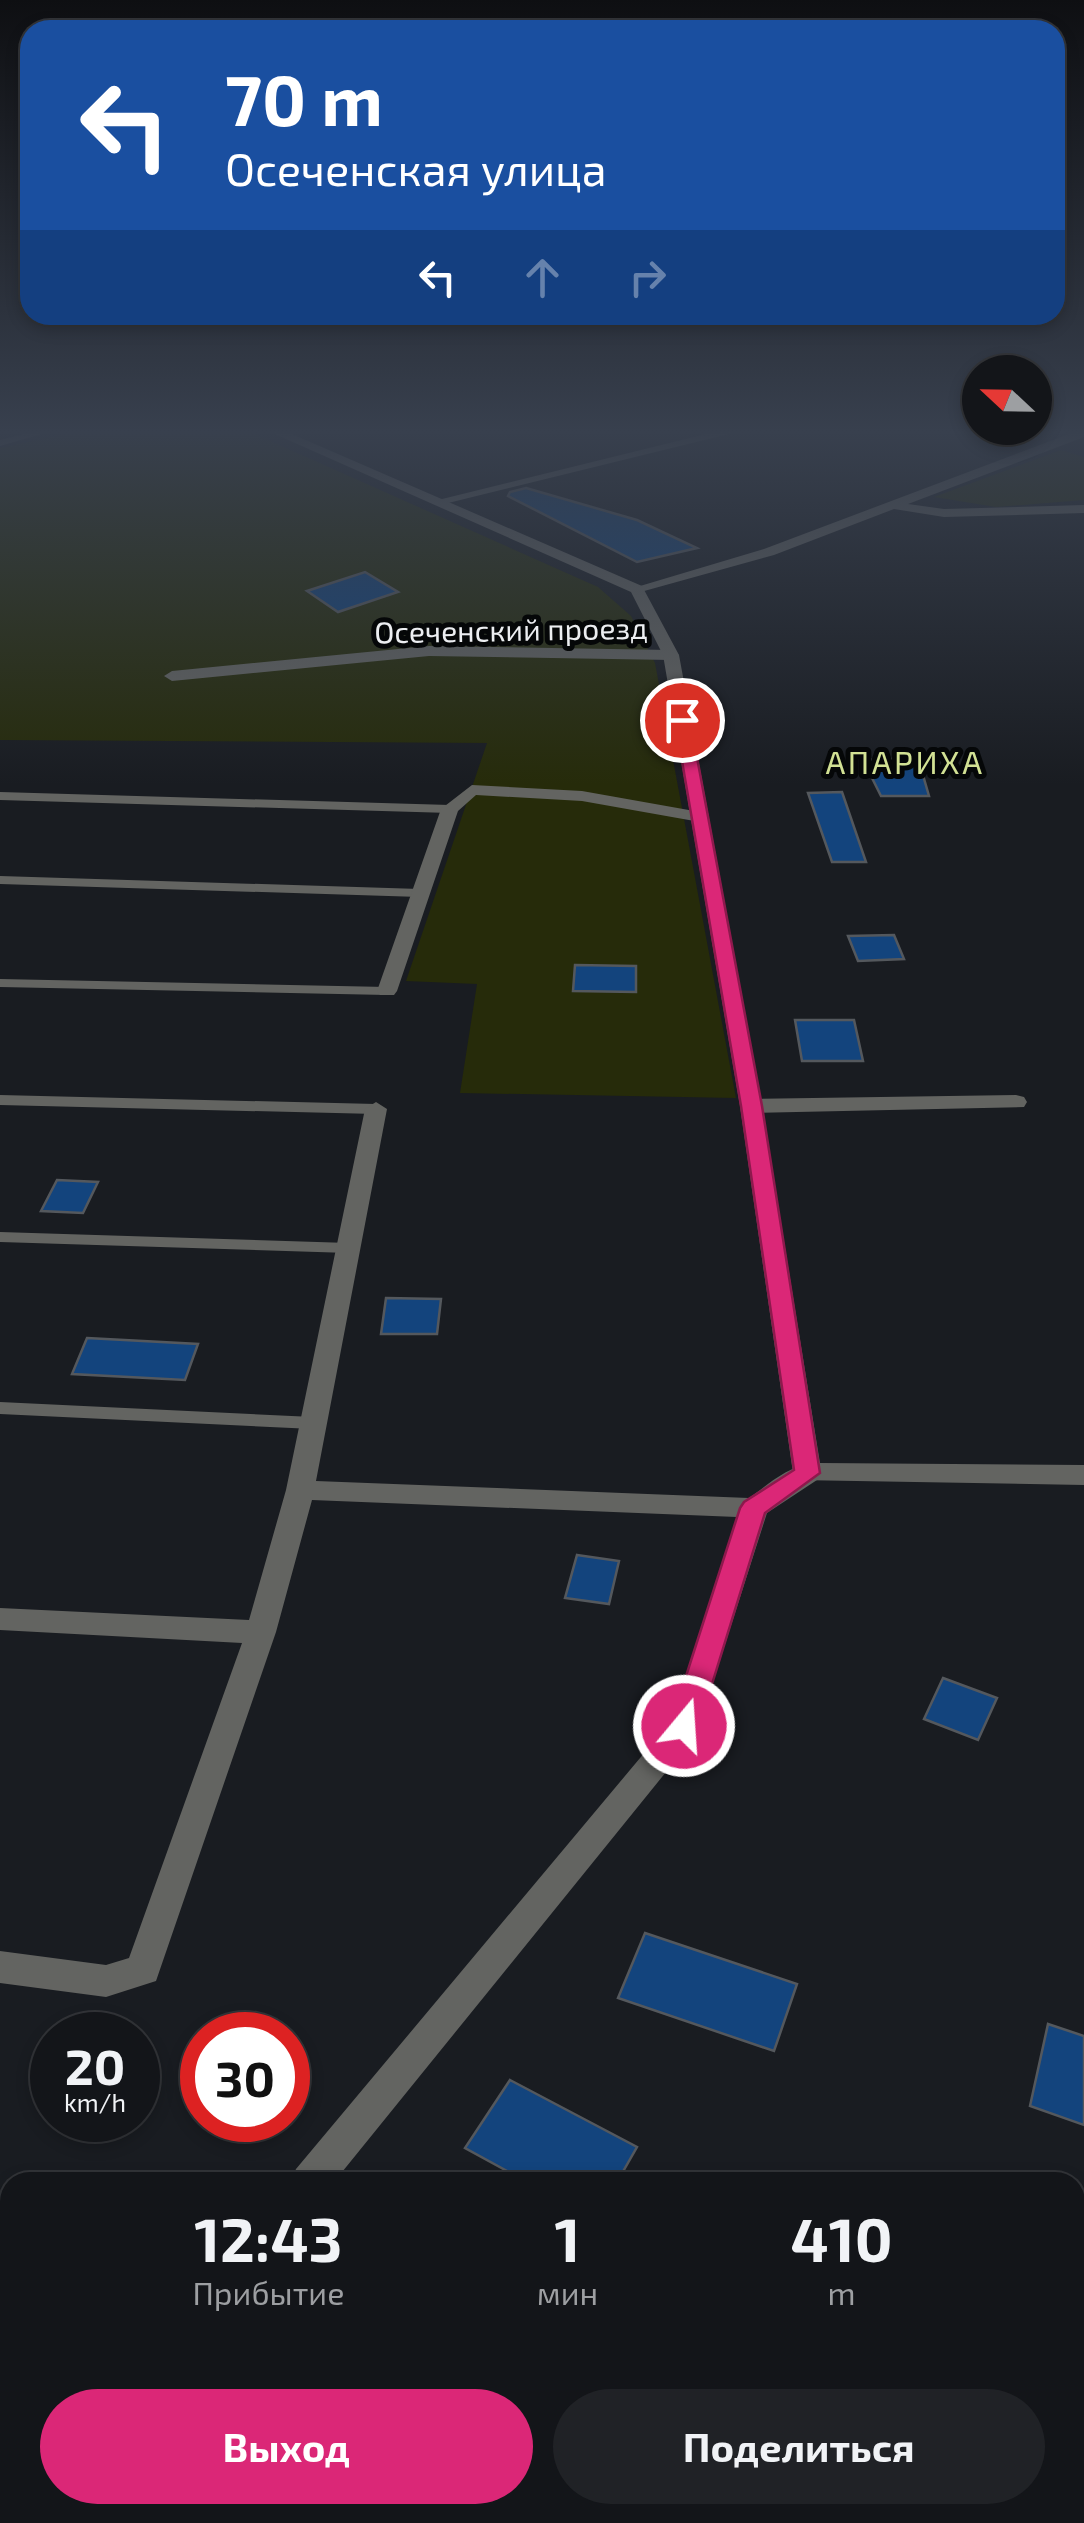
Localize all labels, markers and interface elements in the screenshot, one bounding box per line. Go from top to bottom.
text: 70 m [225,56,383,140]
icon: left [60,60,190,190]
text: Осеченская улица [225,141,607,195]
icon: left [410,250,465,305]
icon: ahead [515,250,570,305]
icon: right [620,250,675,305]
north arrow [962,355,1052,445]
map controls [962,355,1052,445]
street label: Осеченский проезд [374,609,648,649]
pin [640,678,725,763]
icon: arrive [655,693,710,748]
district label: АПАРИХА [825,742,985,780]
position arrow [632,1674,736,1778]
speed limit sign: 30 [180,2012,310,2142]
text: 20 [65,2035,125,2095]
text: km/h [64,2087,126,2117]
text: 12:43 [194,2202,343,2274]
text: 1 [555,2202,580,2274]
text: 410 [791,2202,893,2274]
text: Прибытие [192,2273,344,2311]
text: мин [537,2273,598,2311]
text: m [828,2273,856,2311]
button: Выход [40,2389,533,2504]
button: Поделиться [553,2389,1045,2504]

